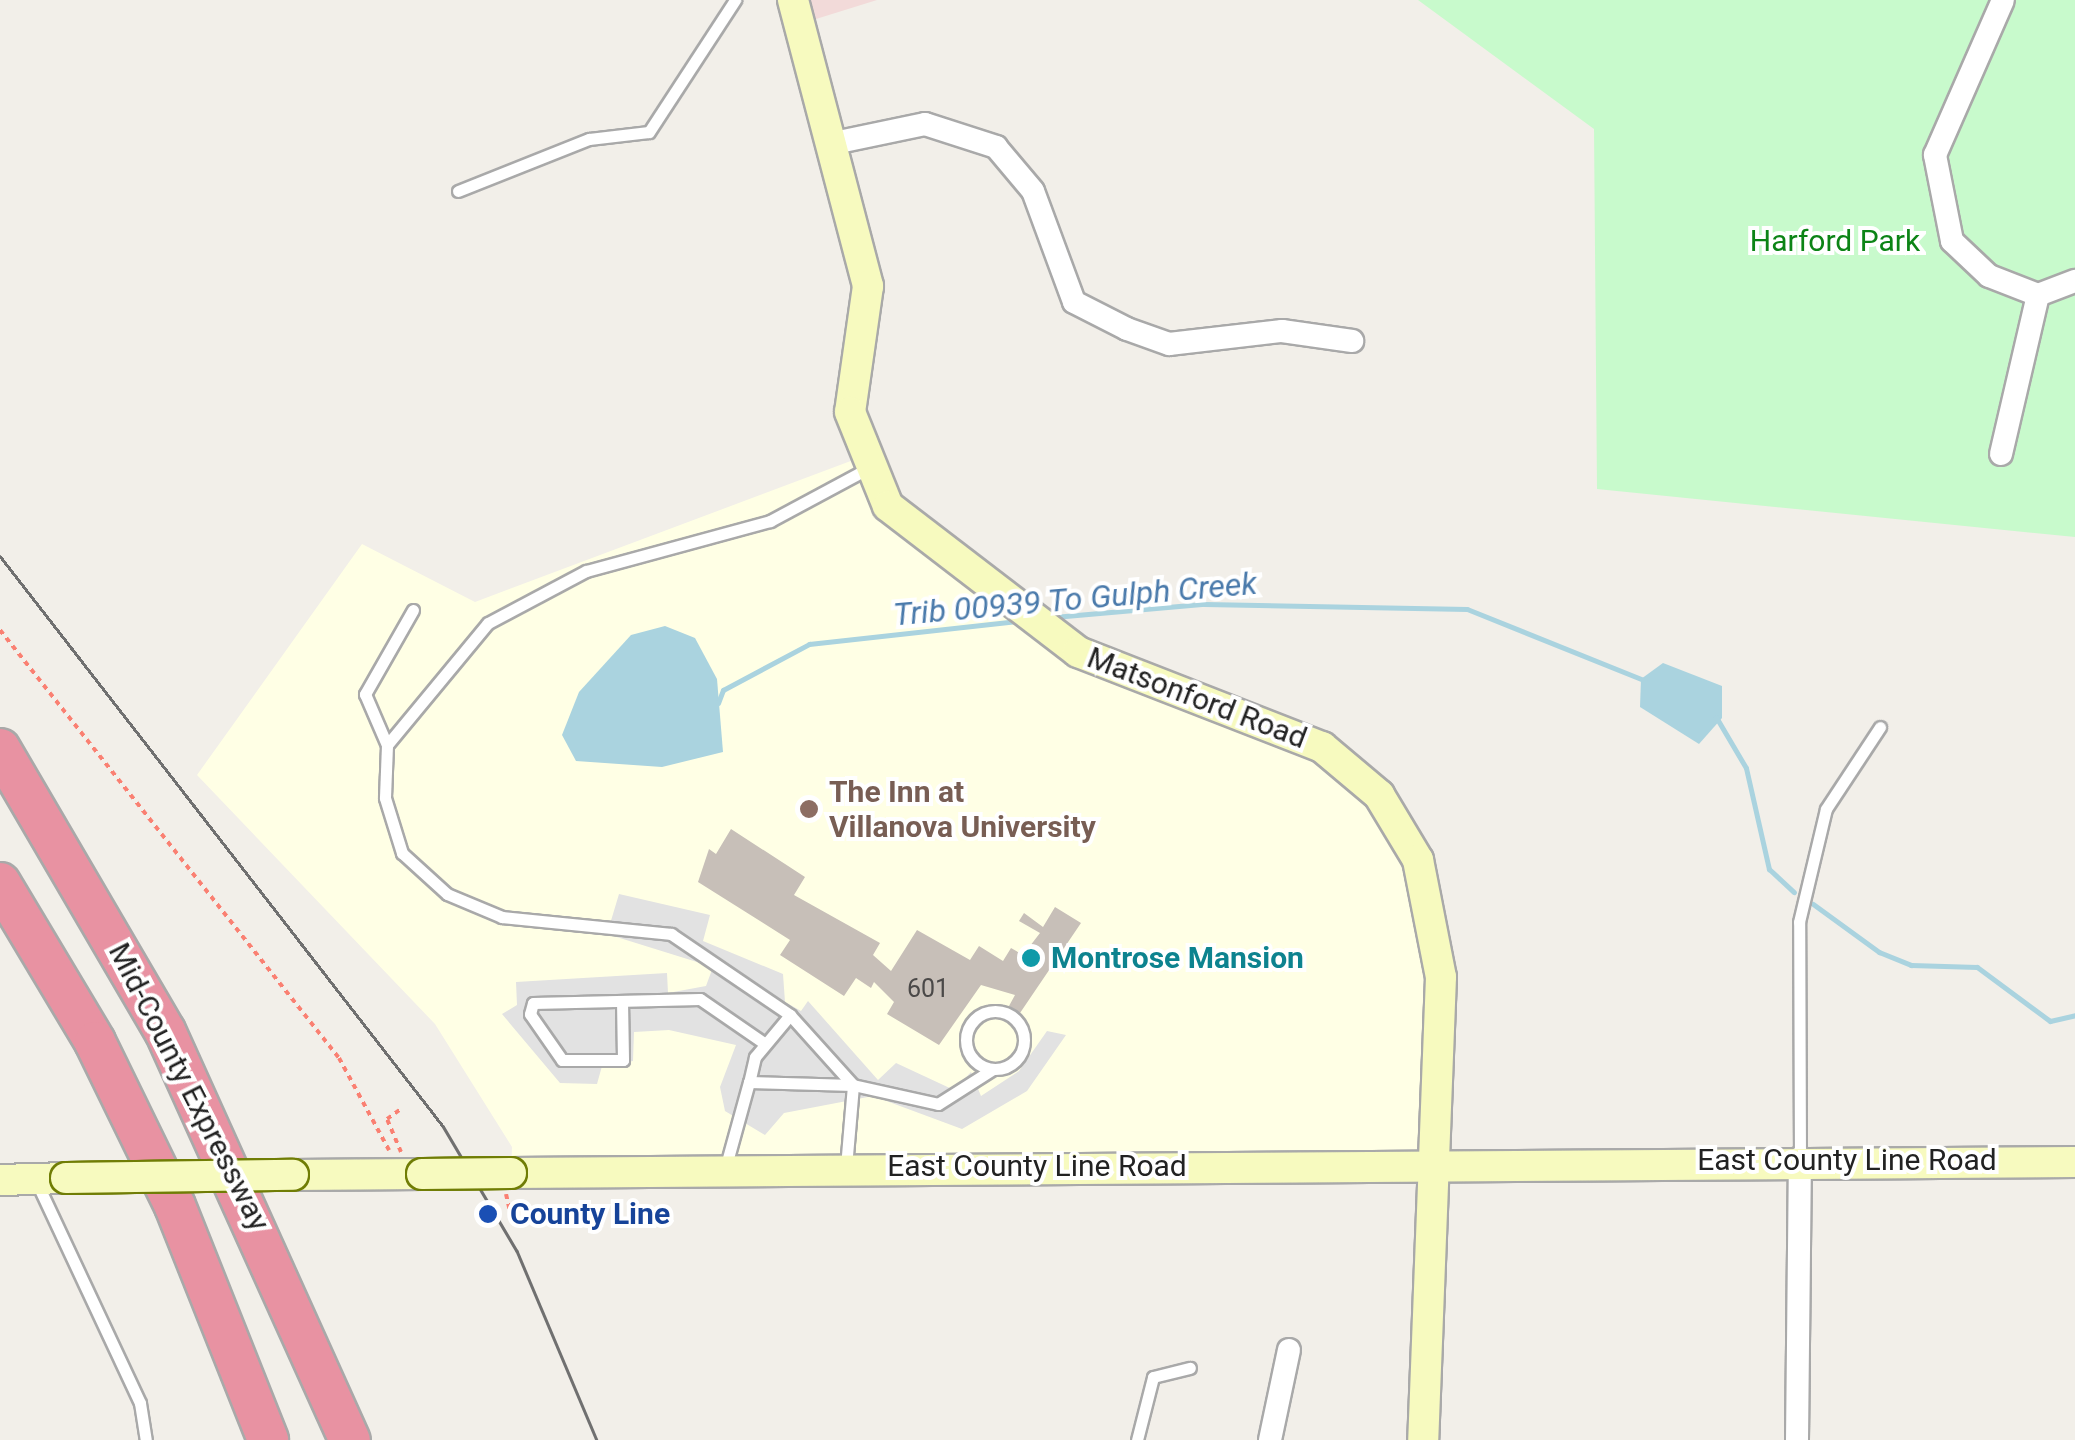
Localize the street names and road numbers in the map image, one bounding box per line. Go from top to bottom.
street label: Matsonford Road [1082,640,1312,756]
street label: Mid-County Expressway [101,937,277,1237]
street label: East County Line Road [1697,1142,1997,1178]
street label: East County Line Road [887,1148,1187,1184]

